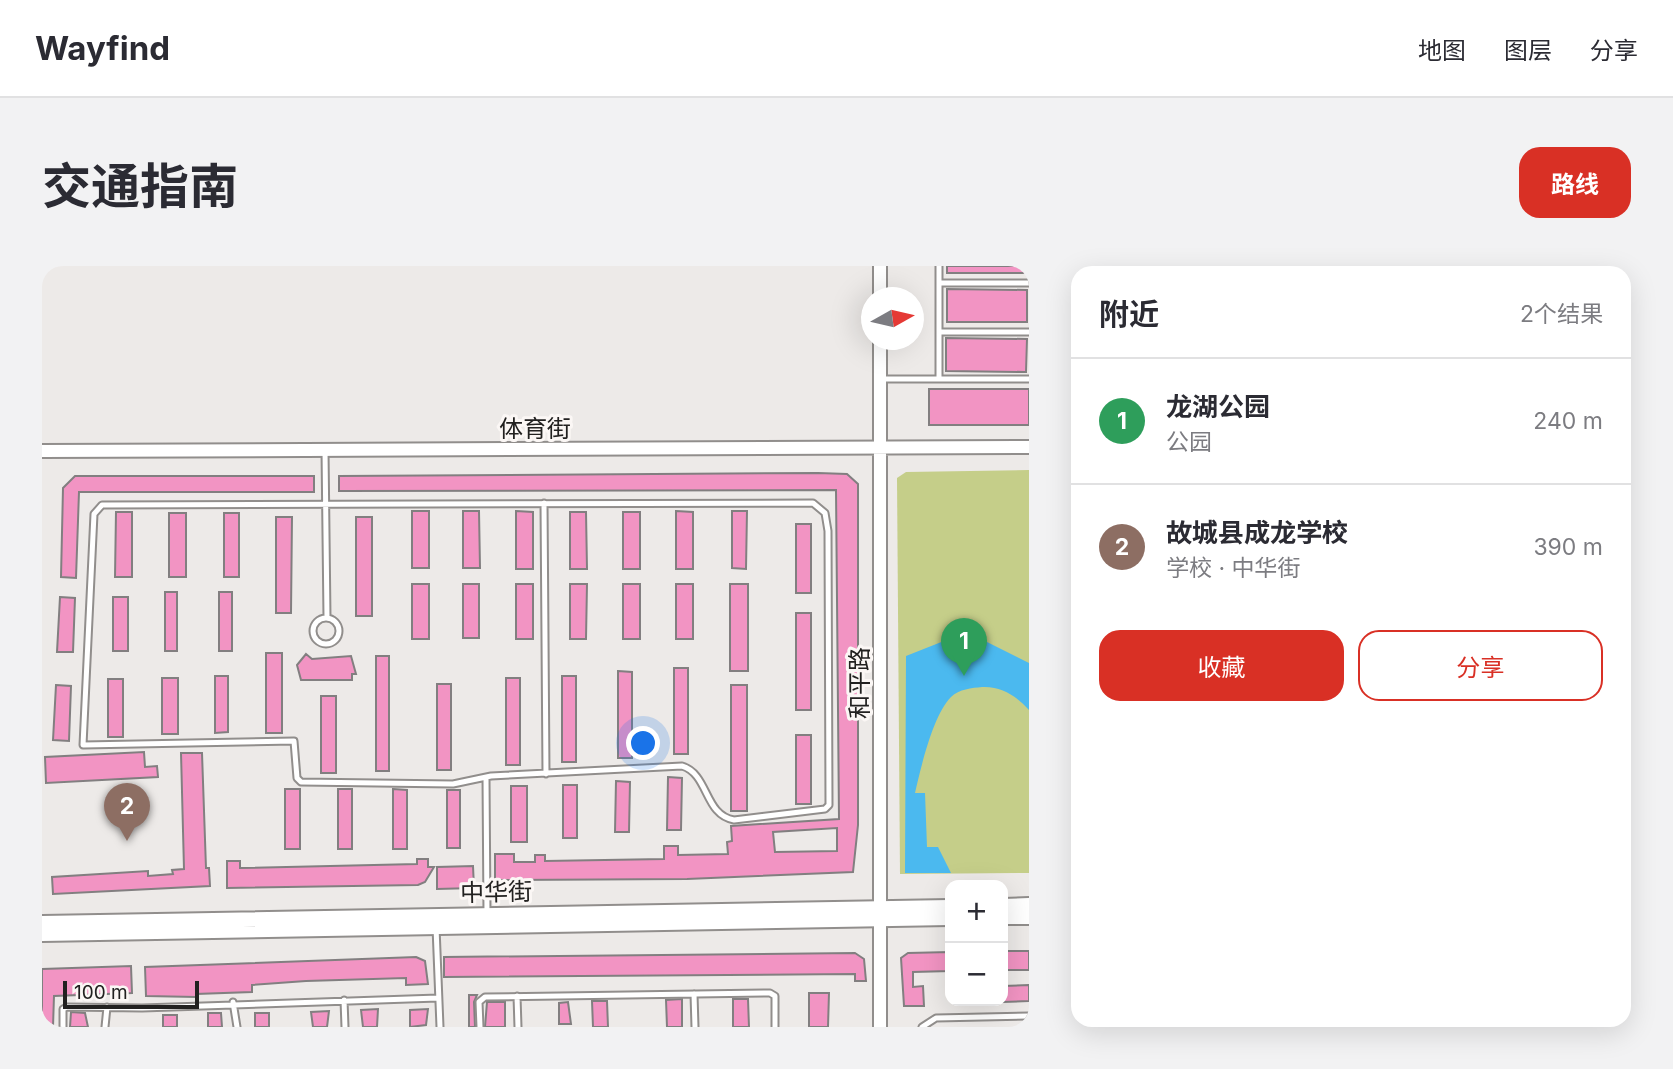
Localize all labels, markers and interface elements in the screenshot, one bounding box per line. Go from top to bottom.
text: Wayfind [35,28,170,68]
text: 地图 [1418,36,1466,65]
text: 图层 [1504,36,1552,65]
text: 分享 [1590,36,1638,65]
button: 路线 [1519,147,1631,218]
text: 交通指南 [42,157,238,216]
north arrow [861,287,924,350]
text: 附近 [1099,296,1159,332]
text: 2个结果 [1520,300,1603,328]
text: 龙湖公园 [1166,391,1270,422]
text: 1 [1117,407,1127,435]
text: 240 m [1533,407,1603,435]
street label: 体育街 [499,414,571,443]
text: 公园 [1166,428,1212,456]
text: 故城县成龙学校 [1166,517,1348,548]
text: 2 [1115,533,1129,561]
text: 390 m [1533,533,1603,561]
text: 学校 · 中华街 [1166,554,1301,582]
pin: 1 [941,618,987,676]
button: 收藏 [1099,630,1344,701]
button: 分享 [1358,630,1603,701]
street label: 和平路 [845,647,874,719]
your location [626,726,660,760]
pin: 2 [104,783,150,841]
street label: 中华街 [460,877,532,907]
map controls [945,880,1008,1006]
button: + [945,880,1008,943]
button: − [945,943,1008,1006]
scale bar [63,978,200,1010]
text: 100 m [74,981,128,1004]

